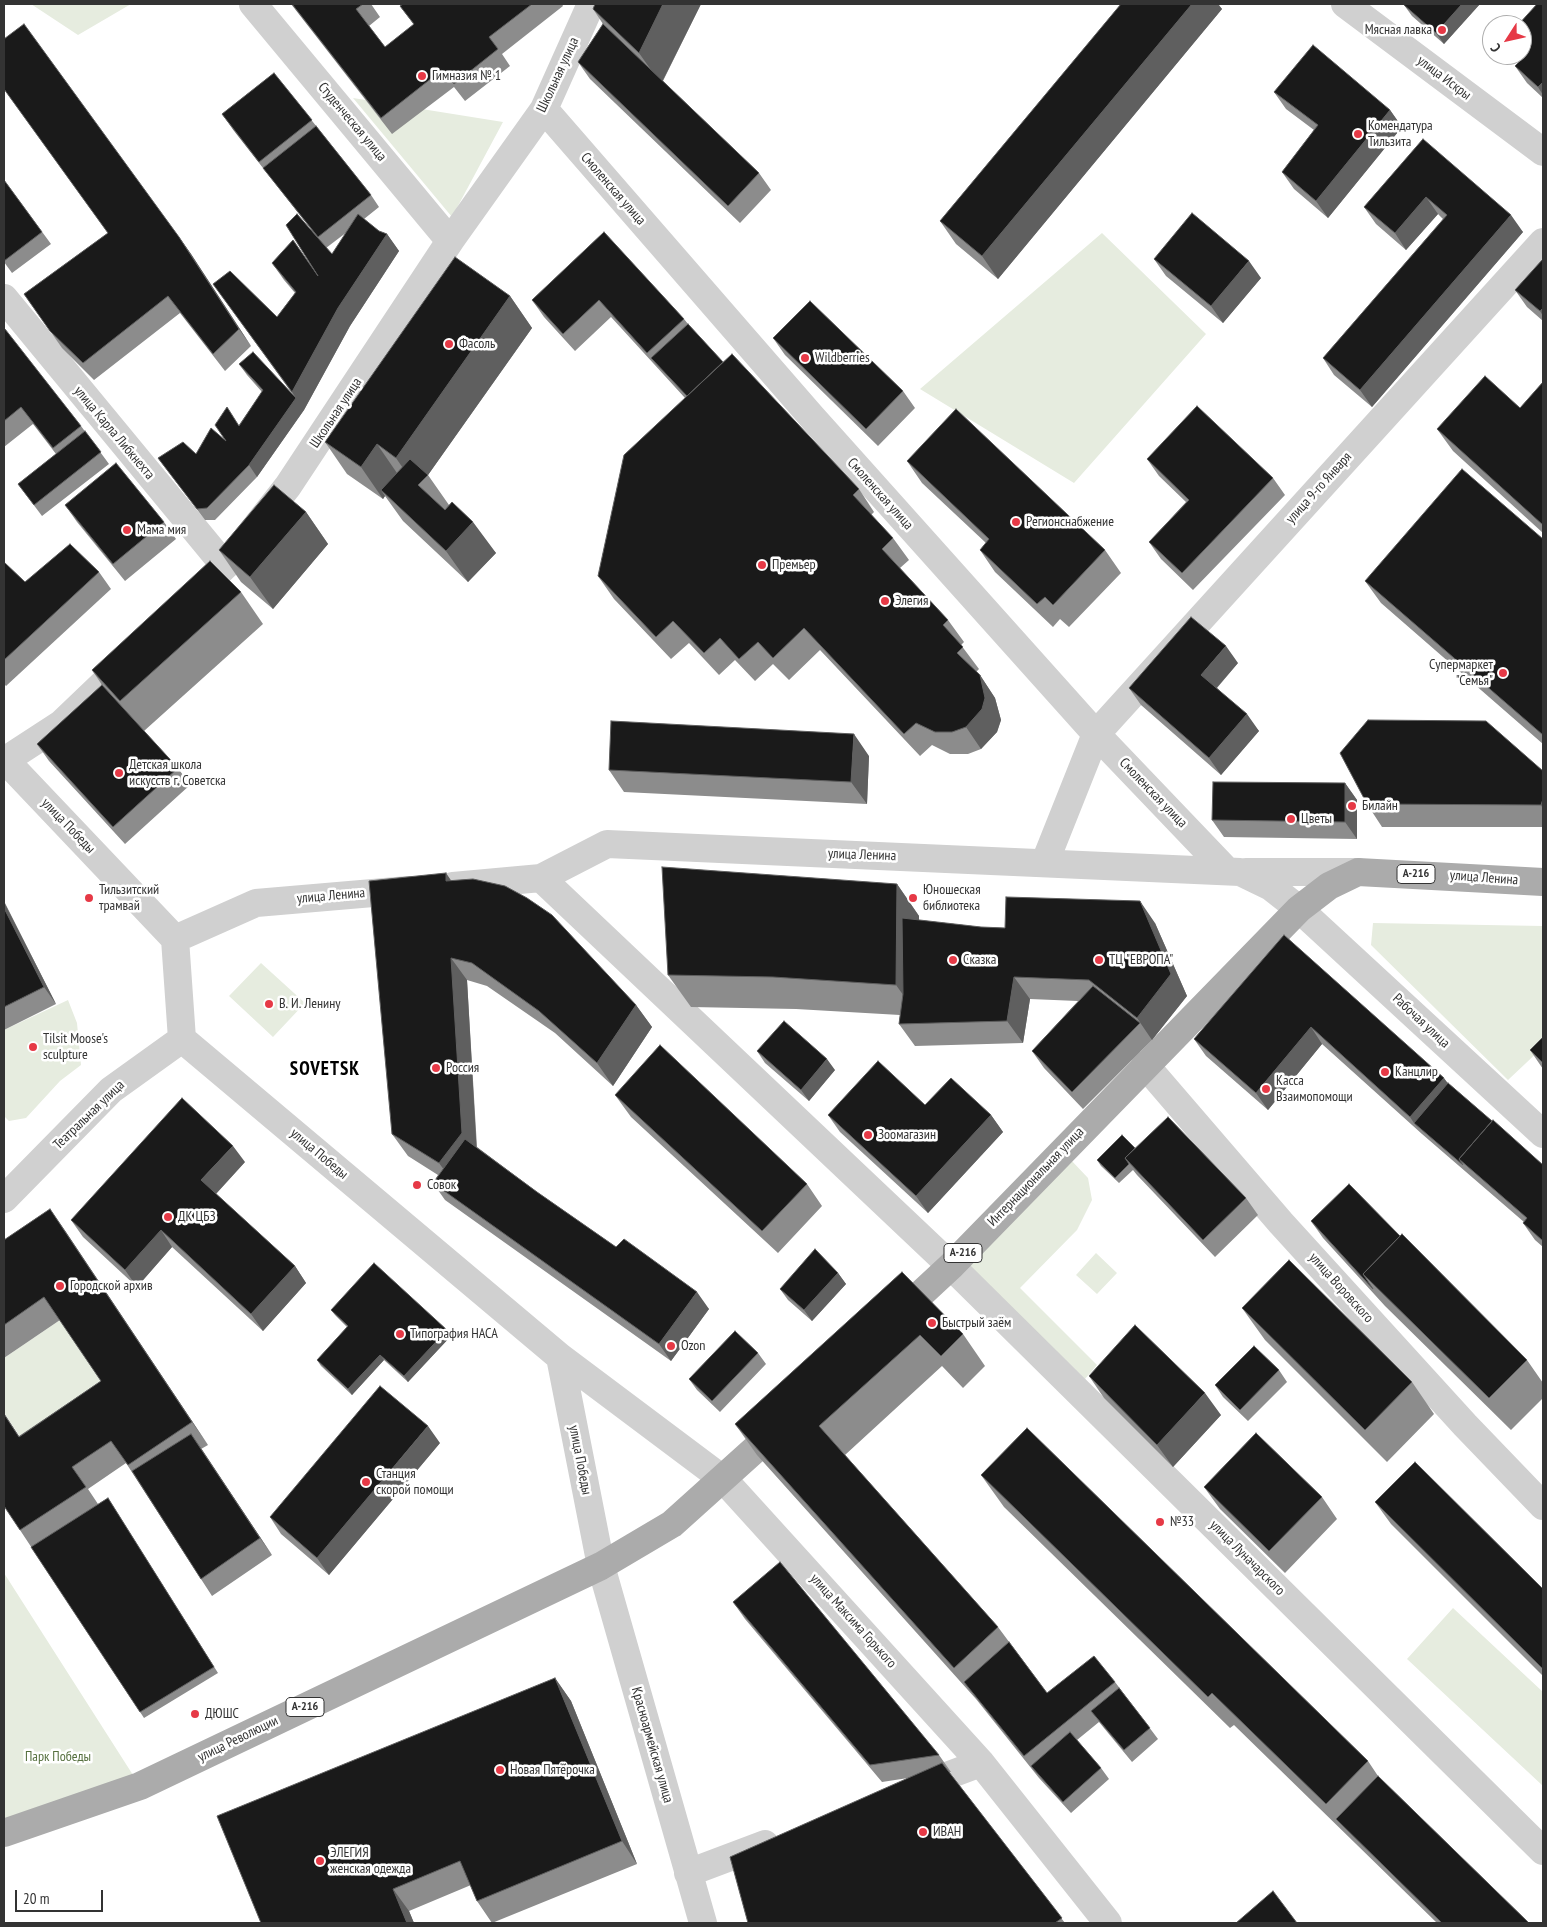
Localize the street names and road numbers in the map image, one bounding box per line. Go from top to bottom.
street label: Школьная улица [533,35,583,115]
street label: улица Искры [1414,52,1474,104]
street label: Студенческая улица [314,79,390,165]
street label: Смоленская улица [577,149,649,229]
street label: Школьная улица [306,375,366,451]
street label: улица Карла Либкнехта [70,383,158,483]
street label: улица 9-го Января [1283,449,1355,527]
street label: Смоленская улица [844,455,916,533]
street label: Смоленская улица [1116,755,1190,831]
street label: улица Победы [38,795,98,857]
street label: улица Ленина [828,845,896,865]
road number: А-216 [1397,864,1435,884]
street label: улица Ленина [1449,867,1519,889]
street label: улица Ленина [296,885,366,907]
street label: Рабочая улица [1389,990,1453,1052]
street label: Театральная улица [50,1077,128,1153]
street label: Интернациональная улица [984,1124,1088,1230]
street label: улица Победы [287,1125,351,1183]
road number: А-216 [944,1244,982,1262]
street label: улица Воровского [1305,1250,1377,1326]
street label: улица Победы [565,1424,595,1496]
street label: улица Луначарского [1206,1517,1288,1599]
street label: улица Максима Горького [806,1570,900,1672]
street label: Красноармейская улица [627,1685,677,1805]
road number: А-216 [286,1698,324,1716]
street label: улица Революции [195,1712,281,1766]

